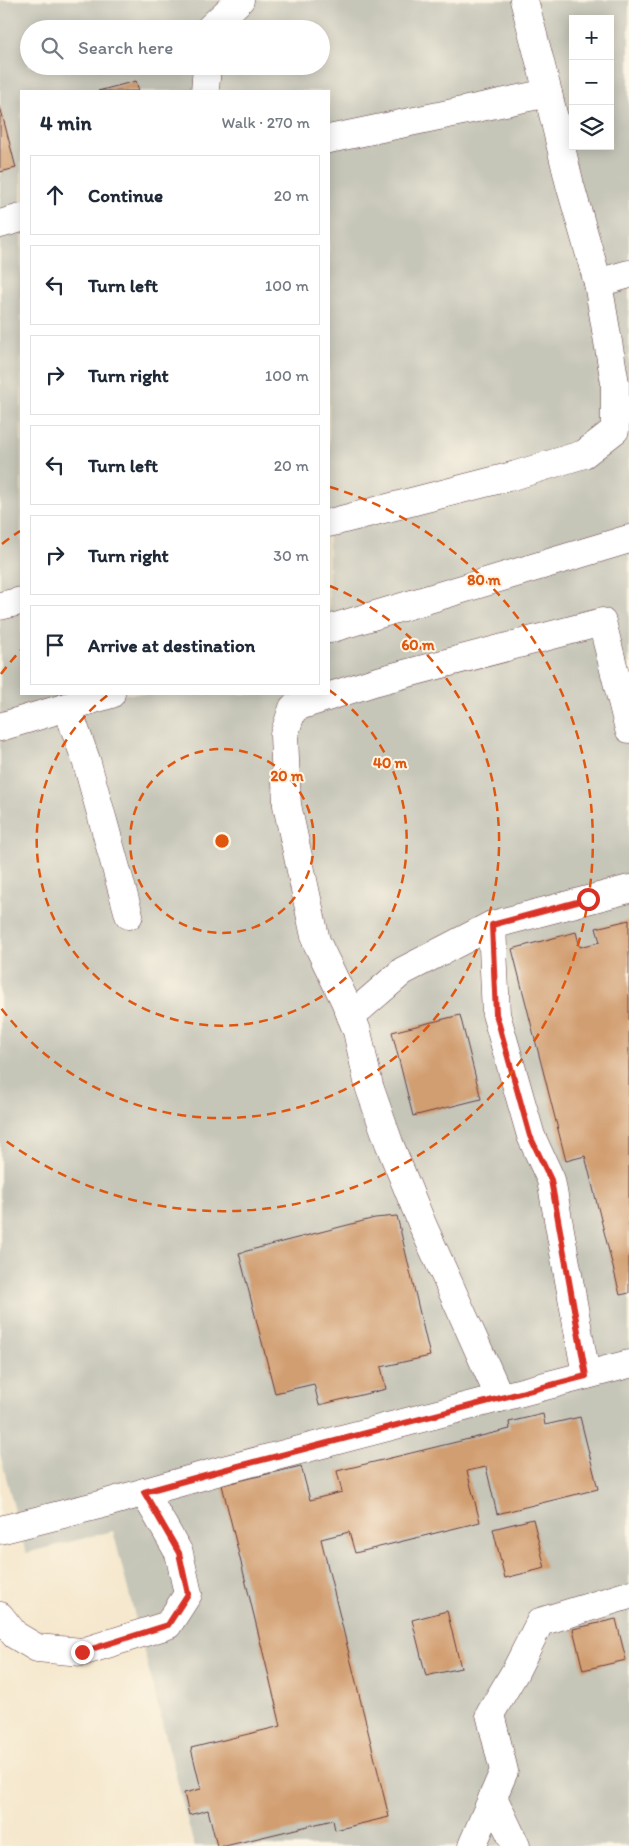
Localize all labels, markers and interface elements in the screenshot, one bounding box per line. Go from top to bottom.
map controls [569,15,614,150]
button: + [569,15,614,60]
search box [20,20,330,75]
icon: search [38,34,66,62]
text: Search here [78,36,173,59]
button: − [569,60,614,105]
button: layers [569,105,614,150]
text: 4 min [40,110,92,135]
text: Walk · 270 m [222,113,310,132]
icon: ahead [41,181,69,209]
text: Continue [88,184,163,207]
text: 20 m [274,186,309,205]
icon: left [41,271,69,299]
text: Turn left [88,274,158,297]
text: 100 m [265,276,309,295]
icon: right [41,361,69,389]
text: Turn right [88,364,169,387]
text: 100 m [265,366,309,385]
icon: left [41,451,69,479]
text: Turn left [88,454,158,477]
text: 20 m [274,456,309,475]
icon: right [41,541,69,569]
text: Turn right [88,544,169,567]
text: 30 m [273,546,309,565]
text: 80 m [467,571,501,589]
icon: arrive [41,631,69,659]
text: Arrive at destination [88,634,255,657]
text: 60 m [401,636,435,654]
text: 40 m [373,754,408,772]
text: 20 m [270,767,304,785]
centre of rings [213,832,231,850]
route start [577,888,600,911]
route end [71,1641,94,1664]

